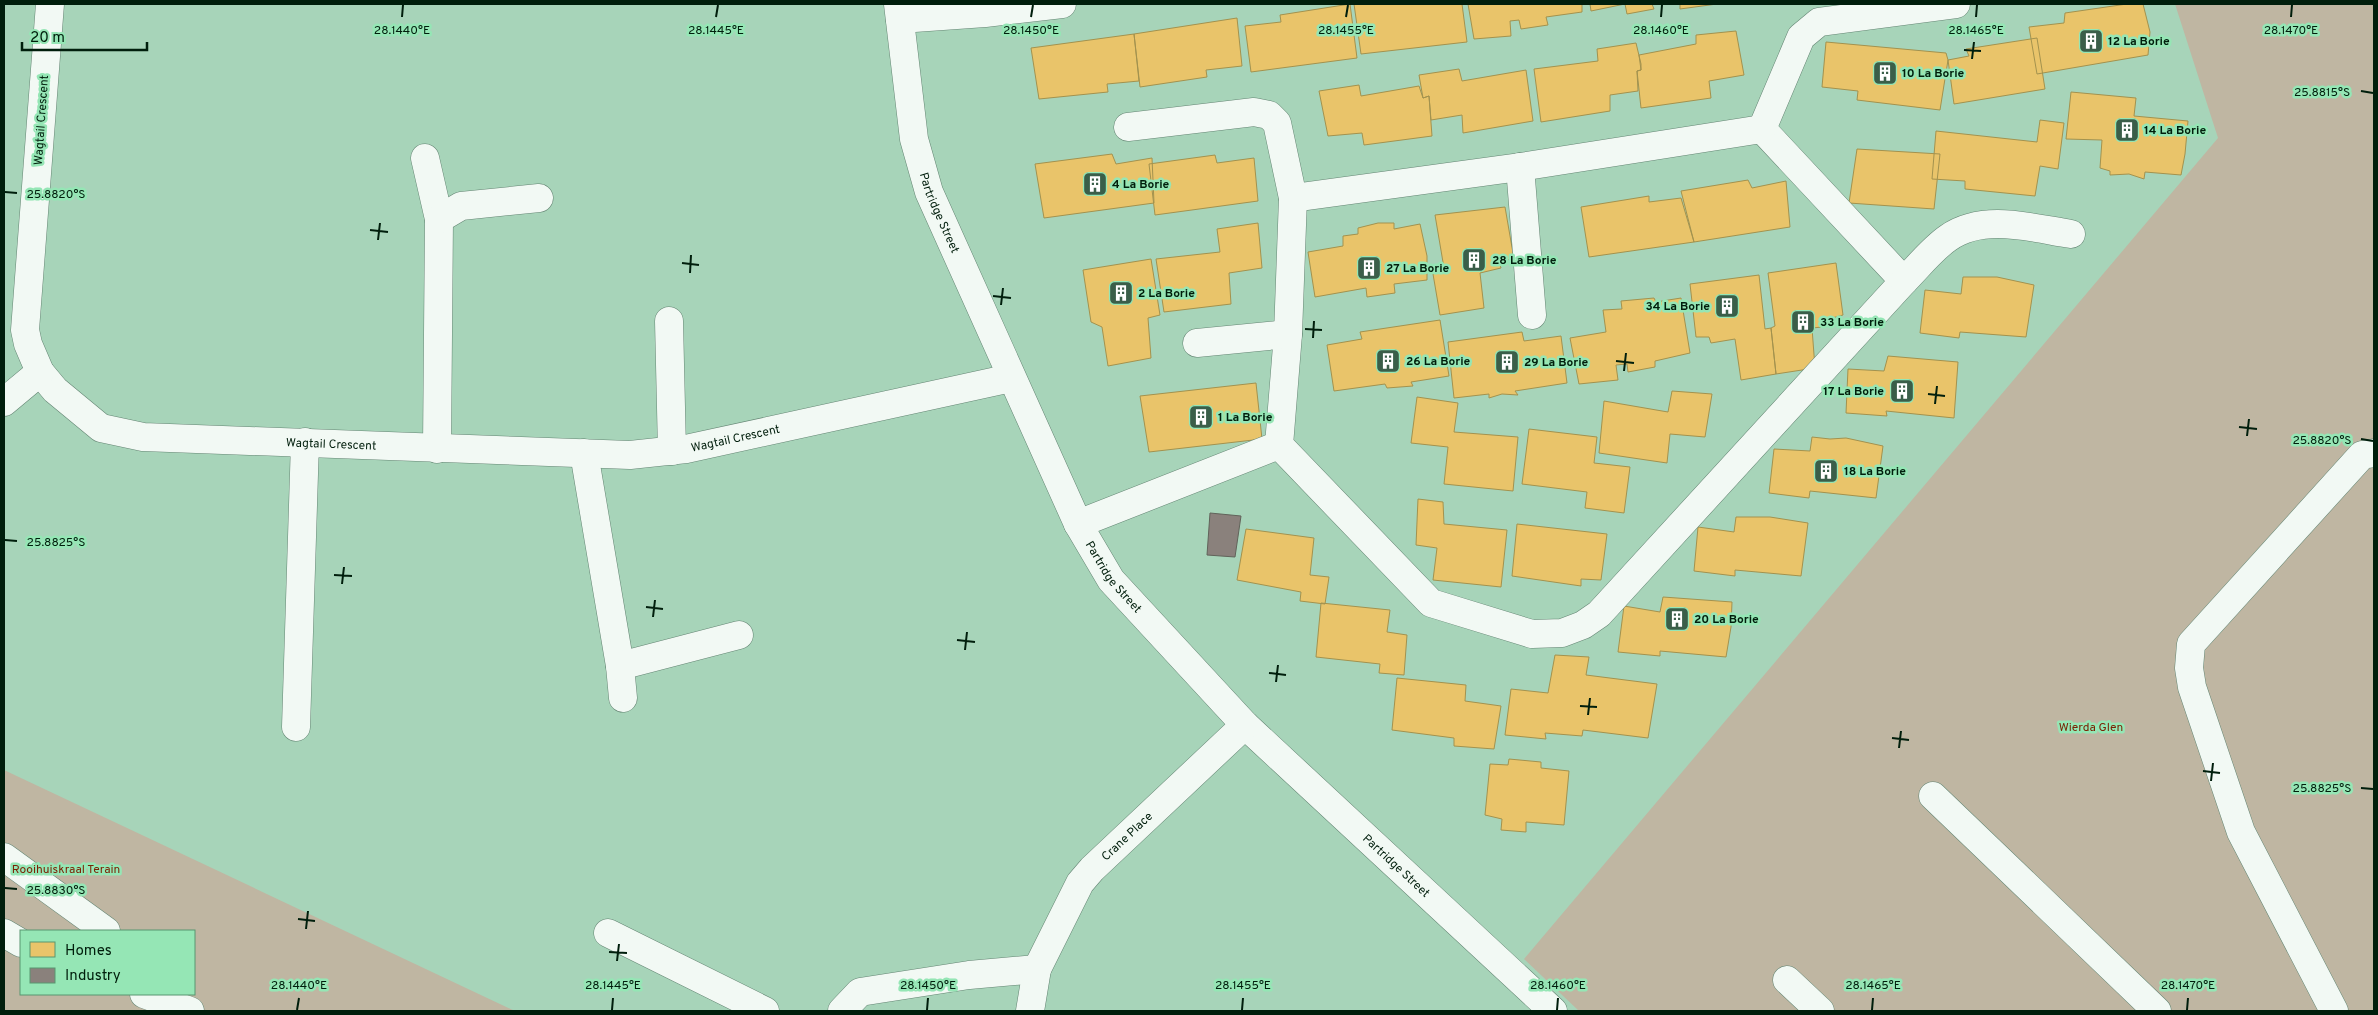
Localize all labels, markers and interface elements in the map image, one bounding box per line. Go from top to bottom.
scale bar [22,20,148,52]
text: 28.1440°E [374,23,430,39]
text: 28.1445°E [688,23,744,39]
text: 28.1450°E [1003,23,1059,39]
text: 28.1455°E [1318,23,1374,39]
text: 28.1460°E [1633,23,1689,39]
text: 28.1465°E [1948,23,2004,39]
text: 28.1470°E [2264,23,2318,39]
building icon: 12 La Borie [2078,28,2104,54]
text: 20 m [30,29,65,48]
place label: 12 La Borie [2108,34,2170,50]
building icon: 10 La Borie [1872,60,1898,86]
place label: 10 La Borie [1902,66,1965,82]
street label: Wagtail Crescent [31,74,53,166]
text: 25.8815°S [2294,85,2350,101]
building icon: 14 La Borie [2114,117,2140,143]
place label: 14 La Borie [2144,123,2206,139]
street label: Partridge Street [915,171,962,256]
building icon: 4 La Borie [1082,171,1108,197]
place label: 4 La Borie [1112,177,1170,193]
text: 25.8820°S [26,187,86,203]
building icon: 28 La Borie [1461,247,1487,273]
place label: 28 La Borie [1492,253,1557,269]
building icon: 27 La Borie [1356,255,1382,281]
place label: 27 La Borie [1386,261,1450,277]
building icon: 2 La Borie [1108,280,1134,306]
place label: 2 La Borie [1138,286,1195,302]
building icon: 34 La Borie [1714,293,1740,319]
place label: 34 La Borie [1646,299,1710,315]
building icon: 33 La Borie [1790,309,1816,335]
place label: 33 La Borie [1820,315,1884,331]
building icon: 26 La Borie [1375,348,1401,374]
building icon: 29 La Borie [1494,349,1520,375]
place label: 26 La Borie [1406,354,1471,370]
place label: 29 La Borie [1524,355,1589,371]
building icon: 17 La Borie [1889,378,1915,404]
place label: 17 La Borie [1823,384,1884,400]
building icon: 1 La Borie [1188,404,1214,430]
place label: 1 La Borie [1218,410,1273,426]
street label: Wagtail Crescent [690,422,782,457]
text: 25.8820°S [2292,433,2352,449]
street label: Wagtail Crescent [285,435,377,455]
building icon: 18 La Borie [1813,458,1839,484]
place label: 18 La Borie [1844,464,1906,480]
text: 25.8825°S [27,535,85,551]
street label: Partridge Street [1081,538,1145,617]
building icon: 20 La Borie [1664,606,1690,632]
place label: 20 La Borie [1694,612,1759,628]
park label: Wierda Glen [2059,720,2123,736]
text: 25.8825°S [2293,781,2351,797]
street label: Crane Place [1098,809,1157,865]
street label: Partridge Street [1359,831,1433,902]
park label: Rooihuiskraal Terain [12,862,120,878]
text: 25.8830°S [26,883,86,899]
legend [20,930,195,995]
text: Homes [65,942,112,961]
text: Industry [65,967,121,986]
text: 28.1440°E [271,978,327,994]
text: 28.1445°E [585,978,641,994]
text: 28.1450°E [900,978,956,994]
text: 28.1455°E [1215,978,1271,994]
text: 28.1460°E [1530,978,1586,994]
text: 28.1465°E [1845,978,1901,994]
text: 28.1470°E [2161,978,2215,994]

